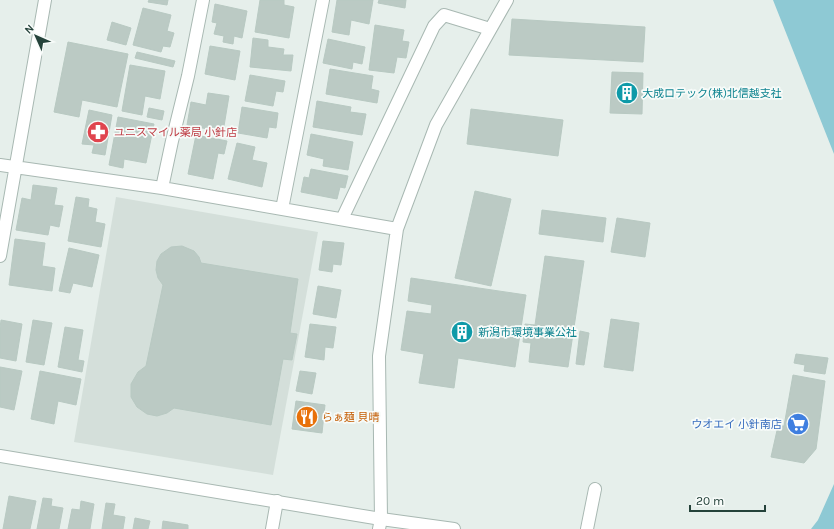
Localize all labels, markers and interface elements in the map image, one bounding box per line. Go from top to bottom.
north arrow [16,16,56,56]
text: N [22,22,37,37]
building icon: 大成ロテック(株)北信越支社 [614,80,640,106]
place label: 大成ロテック(株)北信越支社 [642,87,782,100]
pharmacy icon: ユニスマイル薬局 小針店 [85,119,111,145]
place label: ユニスマイル薬局 小針店 [114,126,237,139]
building icon: 新潟市環境事業公社 [449,319,475,345]
place label: 新潟市環境事業公社 [478,326,577,339]
restaurant icon: らぁ麺 貝晴 [294,404,320,430]
place label: らぁ麺 貝晴 [322,411,380,424]
supermarket icon: ウオエイ 小針南店 [785,411,811,437]
place label: ウオエイ 小針南店 [691,418,782,431]
scale bar [690,487,765,513]
text: 20 m [696,494,724,508]

